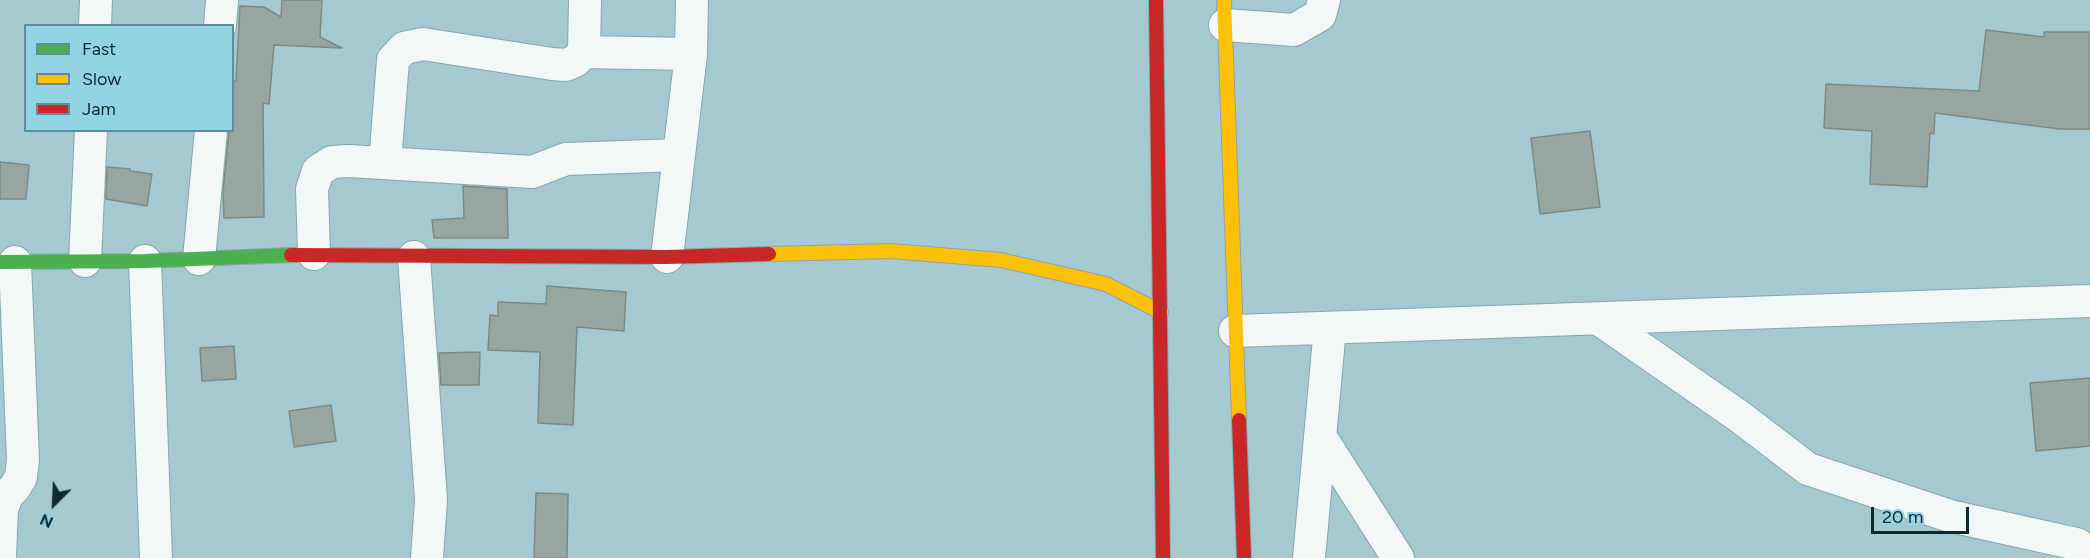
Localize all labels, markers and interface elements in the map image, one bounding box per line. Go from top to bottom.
legend [24,24,234,132]
text: Fast [82,38,116,60]
text: Slow [82,68,121,90]
text: Jam [82,98,116,120]
north arrow [24,474,84,534]
scale bar [1874,495,1972,533]
text: 20 m [1882,506,1923,528]
text: N [37,510,56,532]

